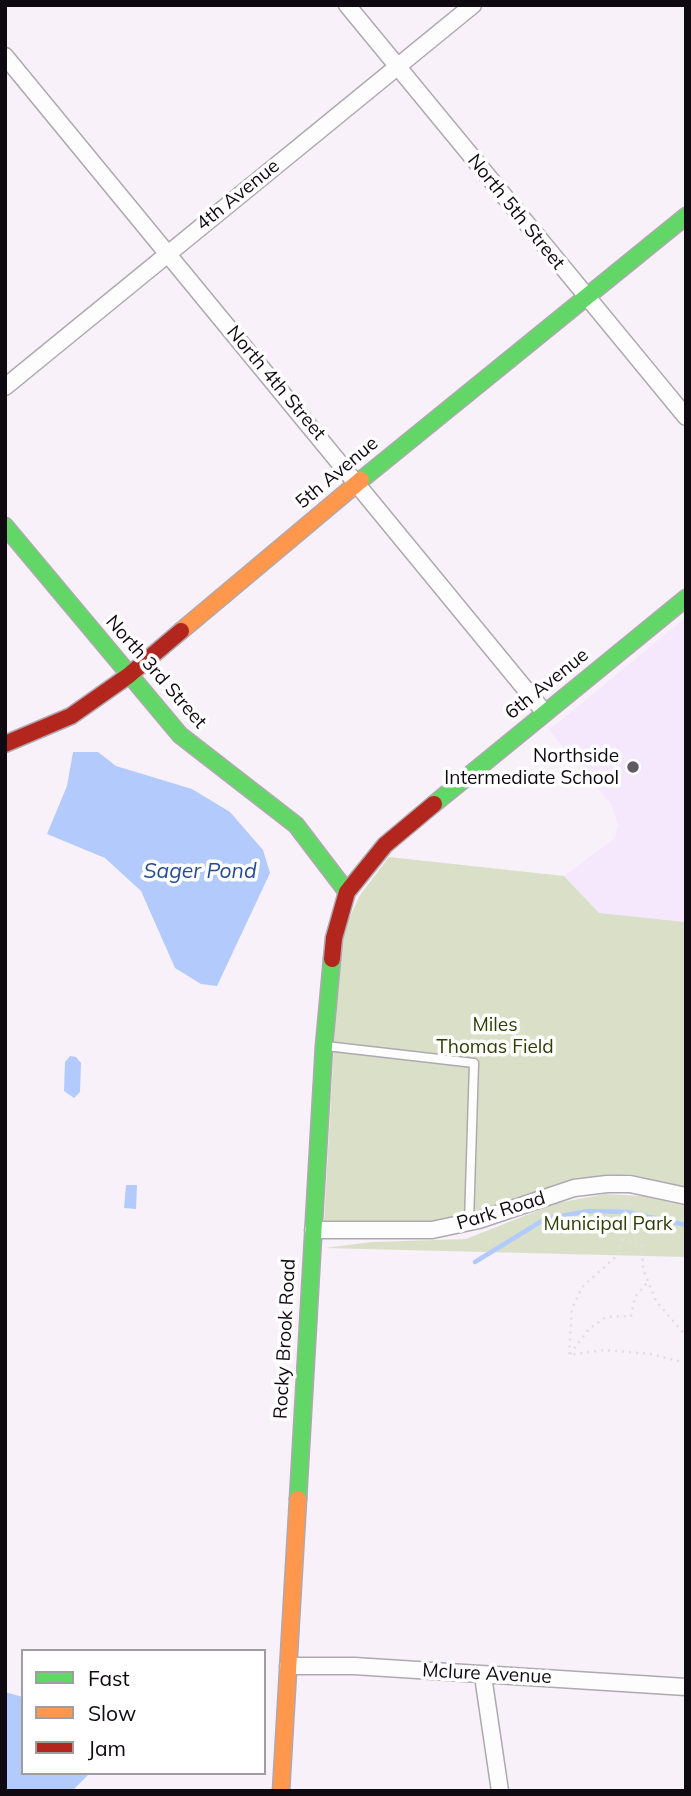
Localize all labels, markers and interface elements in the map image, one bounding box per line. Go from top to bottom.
street label: North 5th Street [463,150,569,274]
street label: 4th Avenue [192,155,284,235]
street label: North 4th Street [222,321,330,445]
street label: 5th Avenue [291,432,383,514]
street label: North 3rd Street [101,611,211,733]
street label: 6th Avenue [501,644,593,724]
place label: Northside Intermediate School [444,745,619,789]
marker: Northside Intermediate School [625,759,641,775]
water label: Sager Pond [144,859,256,885]
park label: Miles Thomas Field [436,1014,554,1058]
street label: Park Road [454,1187,548,1235]
park label: Municipal Park [543,1213,673,1235]
street label: Rocky Brook Road [269,1258,301,1420]
legend [21,1649,266,1775]
street label: Mclure Avenue [422,1659,552,1689]
text: Fast [88,1665,130,1691]
text: Slow [88,1700,136,1726]
text: Jam [88,1735,126,1761]

